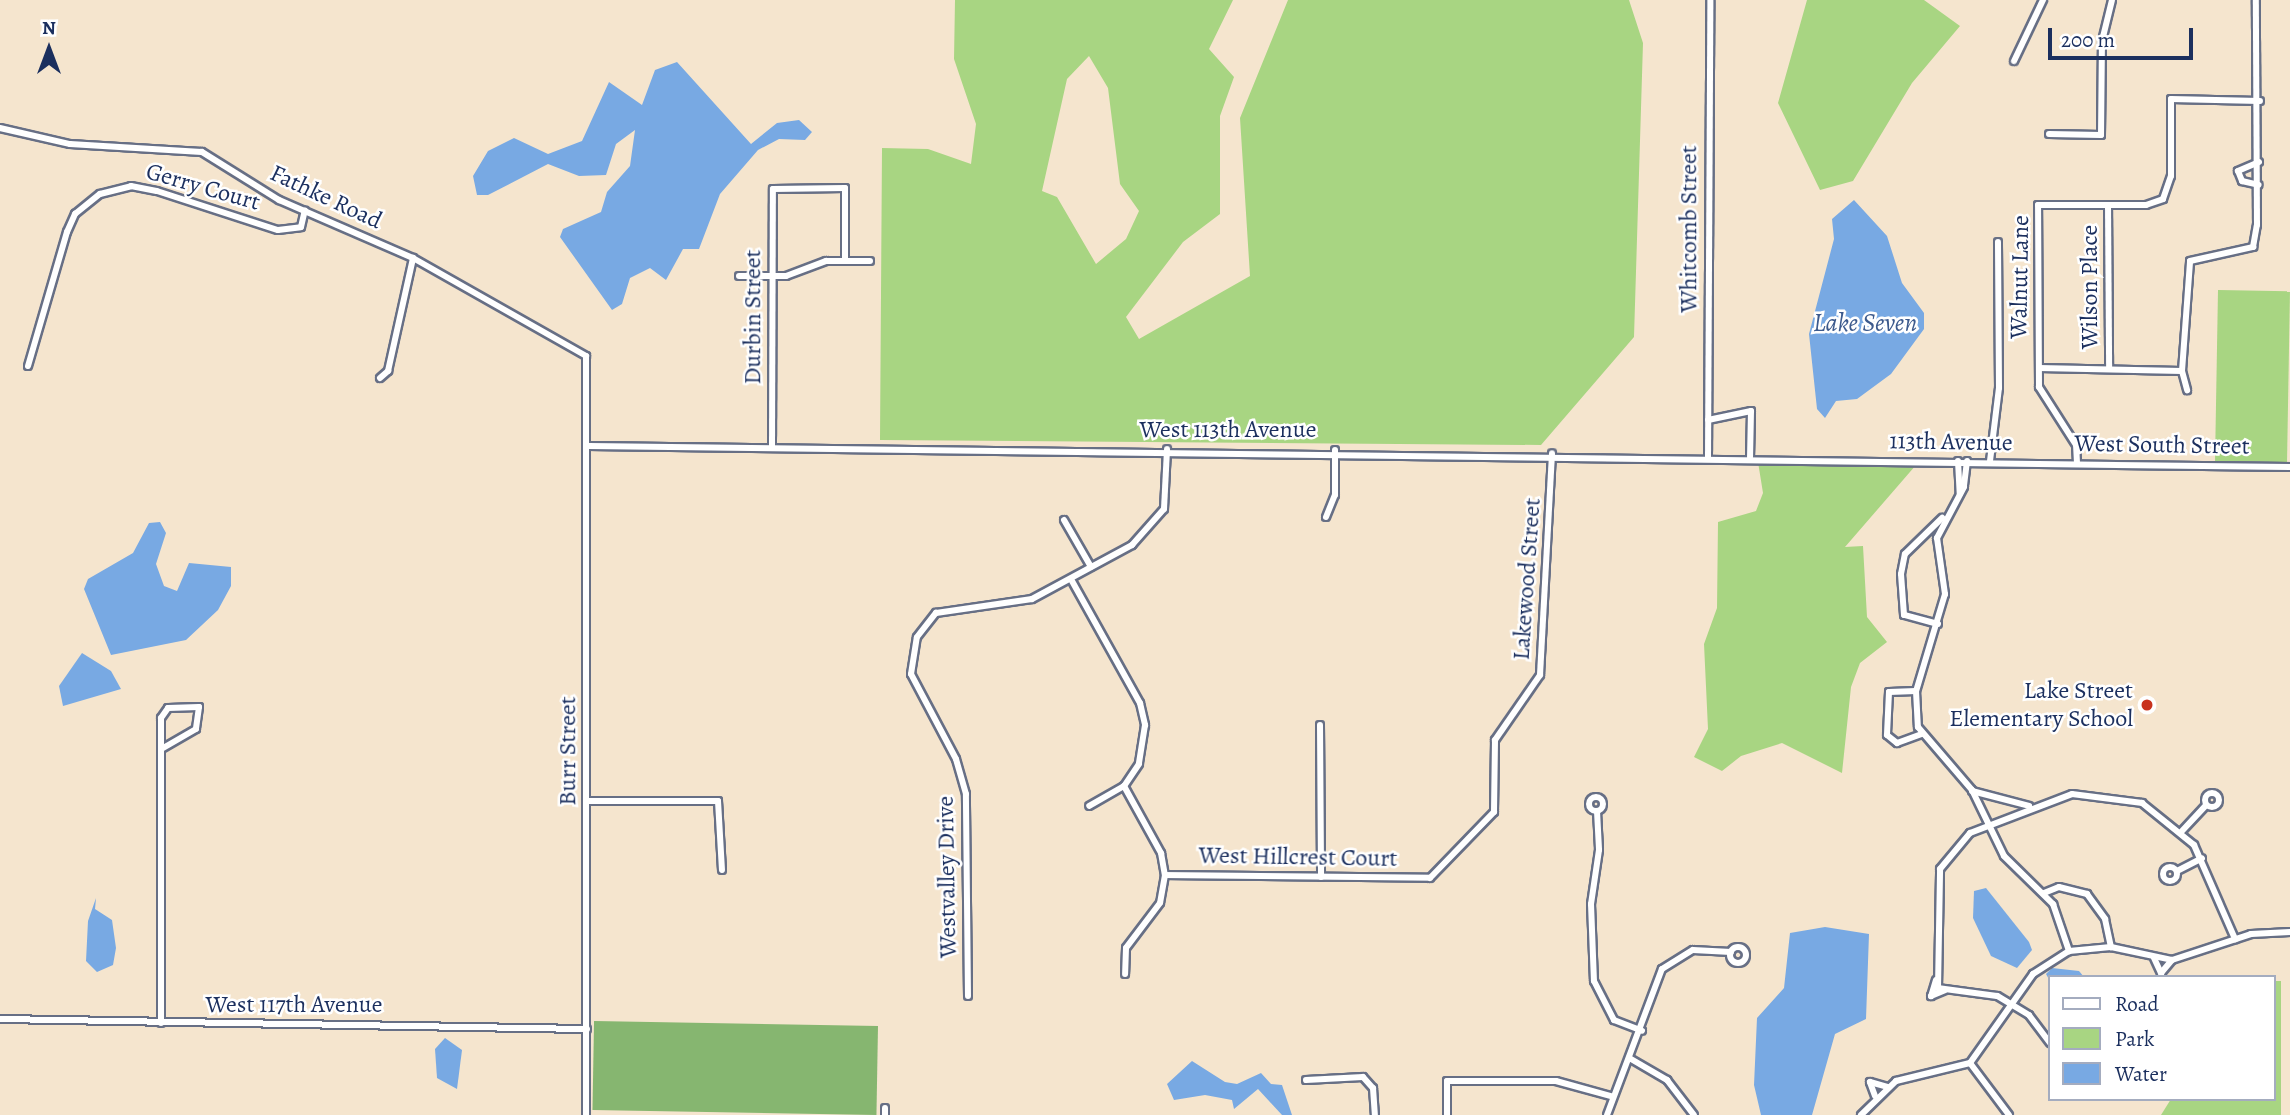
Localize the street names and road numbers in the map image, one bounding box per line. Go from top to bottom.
street label: Whitcomb Street [1675,145,1703,313]
street label: Gerry Court [143,157,263,217]
street label: Fathke Road [265,159,387,235]
street label: Walnut Lane [2005,215,2035,339]
street label: Wilson Place [2076,225,2104,349]
street label: Durbin Street [739,250,767,384]
street label: West 113th Avenue [1140,416,1316,444]
street label: 113th Avenue [1889,427,2013,457]
street label: West South Street [2074,429,2250,461]
street label: Lakewood Street [1507,497,1547,661]
street label: Burr Street [554,696,582,806]
street label: Westvalley Drive [931,796,963,958]
street label: West Hillcrest Court [1198,841,1398,873]
street label: West 117th Avenue [205,991,383,1019]

